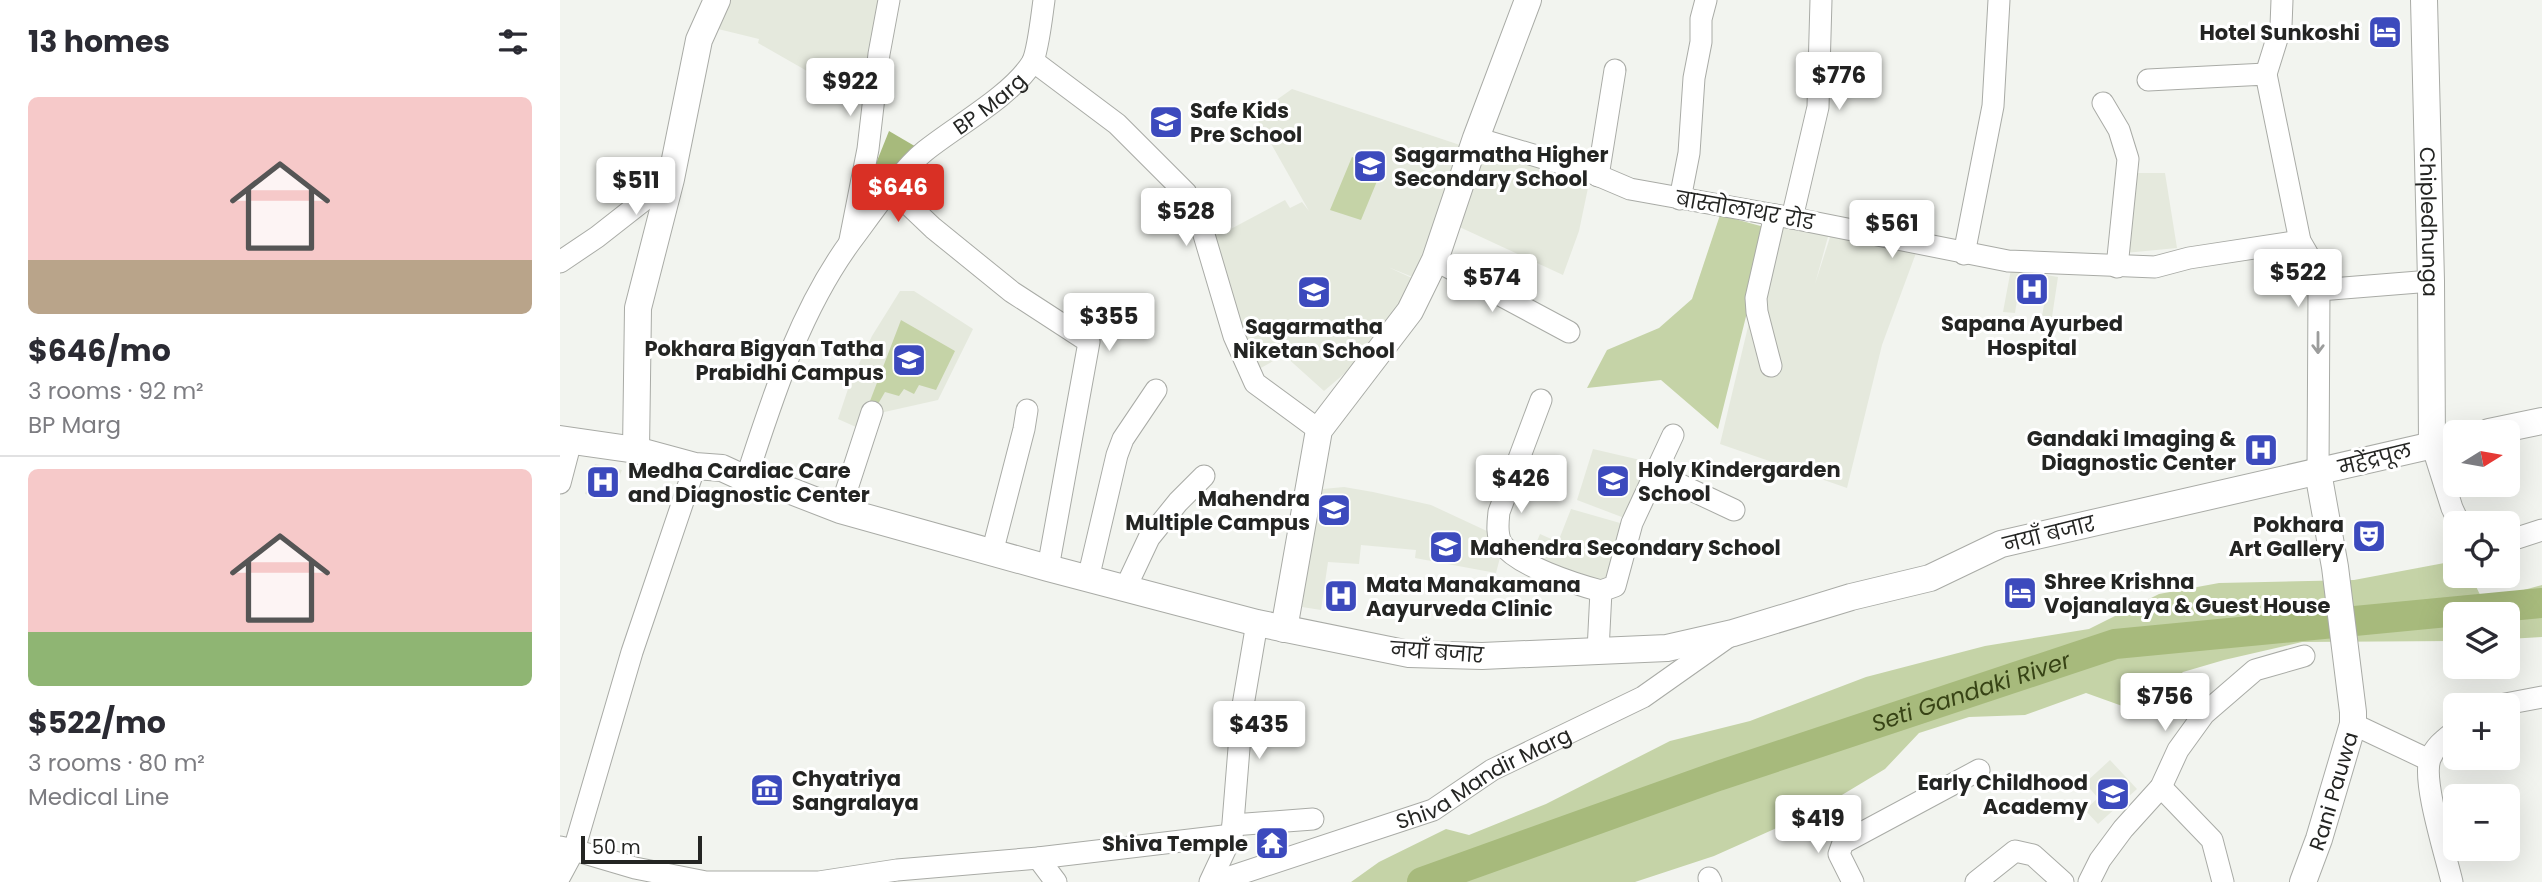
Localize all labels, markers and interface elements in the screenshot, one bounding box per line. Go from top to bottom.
hotel icon: Hotel Sunkoshi [2366,13,2404,51]
place label: Hotel Sunkoshi [2200,18,2360,47]
text: 13 homes [28,20,170,63]
icon: filters [494,23,532,61]
pin: $776 [1798,52,1880,112]
pin: $922 [809,58,891,118]
text: $776 [1812,59,1866,91]
text: $922 [822,65,878,97]
street label: BP Marg [947,66,1032,141]
place label: Safe Kids Pre School [1190,96,1302,149]
school or university icon: Safe Kids Pre School [1147,103,1185,141]
place label: Sagarmatha Higher Secondary School [1394,140,1608,193]
icon: home [217,143,343,269]
street label: Chipledhunga [2413,146,2446,297]
school or university icon: Sagarmatha Higher Secondary School [1351,147,1389,185]
pin: $511 [595,158,677,217]
text: $511 [612,164,660,196]
pin: $646 [857,164,939,224]
text: $646 [868,171,928,203]
street label: बास्तोलाथर रोड [1673,183,1817,237]
pin: $528 [1145,188,1227,248]
text: $528 [1157,195,1215,227]
pin: $561 [1851,201,1933,260]
text: $561 [1865,207,1919,239]
pin: $522 [2257,250,2339,309]
pin: $574 [1451,254,1533,314]
text: $522 [2270,256,2326,288]
text: $574 [1463,261,1521,293]
hospital icon: Sapana Ayurbed Hospital [2013,270,2051,308]
school or university icon: Sagarmatha Niketan School [1295,273,1333,311]
pin: $355 [1068,294,1150,353]
text: $355 [1080,300,1138,332]
place label: Sapana Ayurbed Hospital [1941,309,2123,362]
place label: Sagarmatha Niketan School [1233,312,1395,365]
text: $646/mo [28,329,171,372]
one-way arrow [2312,331,2325,354]
place label: Pokhara Bigyan Tatha Prabidhi Campus [644,334,884,387]
school or university icon: Pokhara Bigyan Tatha Prabidhi Campus [890,341,928,379]
text: 3 rooms · 92 m² [28,375,204,407]
text: BP Marg [28,409,121,441]
north arrow [2443,420,2520,497]
map controls [2443,420,2520,861]
place label: Gandaki Imaging & Diagnostic Center [2027,424,2236,477]
hospital icon: Gandaki Imaging & Diagnostic Center [2242,431,2280,469]
street label: महेंद्रपूल [2334,436,2416,483]
place label: Holy Kindergarden School [1638,455,1841,508]
place label: Medha Cardiac Care and Diagnostic Center [628,456,870,509]
pin: $426 [1480,456,1562,515]
text: $426 [1492,462,1550,494]
school or university icon: Holy Kindergarden School [1594,462,1632,500]
hospital icon: Medha Cardiac Care and Diagnostic Center [584,463,622,501]
place label: Mahendra Multiple Campus [1125,484,1310,537]
school or university icon: Mahendra Multiple Campus [1315,491,1353,529]
street label: नयाँ बजार [1999,507,2099,560]
place label: Pokhara Art Gallery [2229,510,2345,563]
button: locate [2443,511,2520,588]
icon: home [217,515,343,641]
theatre icon: Pokhara Art Gallery [2350,517,2388,555]
school or university icon: Mahendra Secondary School [1427,528,1465,566]
place label: Mahendra Secondary School [1470,533,1781,562]
place label: Shree Krishna Vojanalaya & Guest House [2044,567,2331,620]
place label: Mata Manakamana Aayurveda Clinic [1366,570,1581,623]
hotel icon: Shree Krishna Vojanalaya & Guest House [2001,574,2039,612]
hospital icon: Mata Manakamana Aayurveda Clinic [1322,577,1360,615]
button: layers [2443,602,2520,679]
street label: नयाँ बजार [1388,632,1485,670]
water label: Seti Gandaki River [1867,643,2076,740]
pin: $756 [2124,674,2206,733]
text: $756 [2136,680,2194,712]
button: + [2443,693,2520,770]
text: $522/mo [28,701,166,744]
pin: $435 [1218,702,1300,761]
text: $435 [1229,708,1289,740]
street label: Shiva Mandir Marg [1392,720,1576,836]
street label: Rani Pauwa [2302,728,2364,854]
text: 3 rooms · 80 m² [28,747,205,779]
place label: Chyatriya Sangralaya [792,764,919,817]
place label: Early Childhood Academy [1918,768,2089,821]
museum icon: Chyatriya Sangralaya [748,771,786,809]
school or university icon: Early Childhood Academy [2094,775,2132,813]
text: Medical Line [28,781,169,813]
button: − [2443,784,2520,861]
pin: $419 [1777,796,1859,855]
text: $419 [1791,802,1845,834]
temple icon: Shiva Temple [1253,824,1291,862]
place label: Shiva Temple [1102,829,1248,858]
scale bar [581,833,702,865]
text: 50 m [592,834,641,861]

